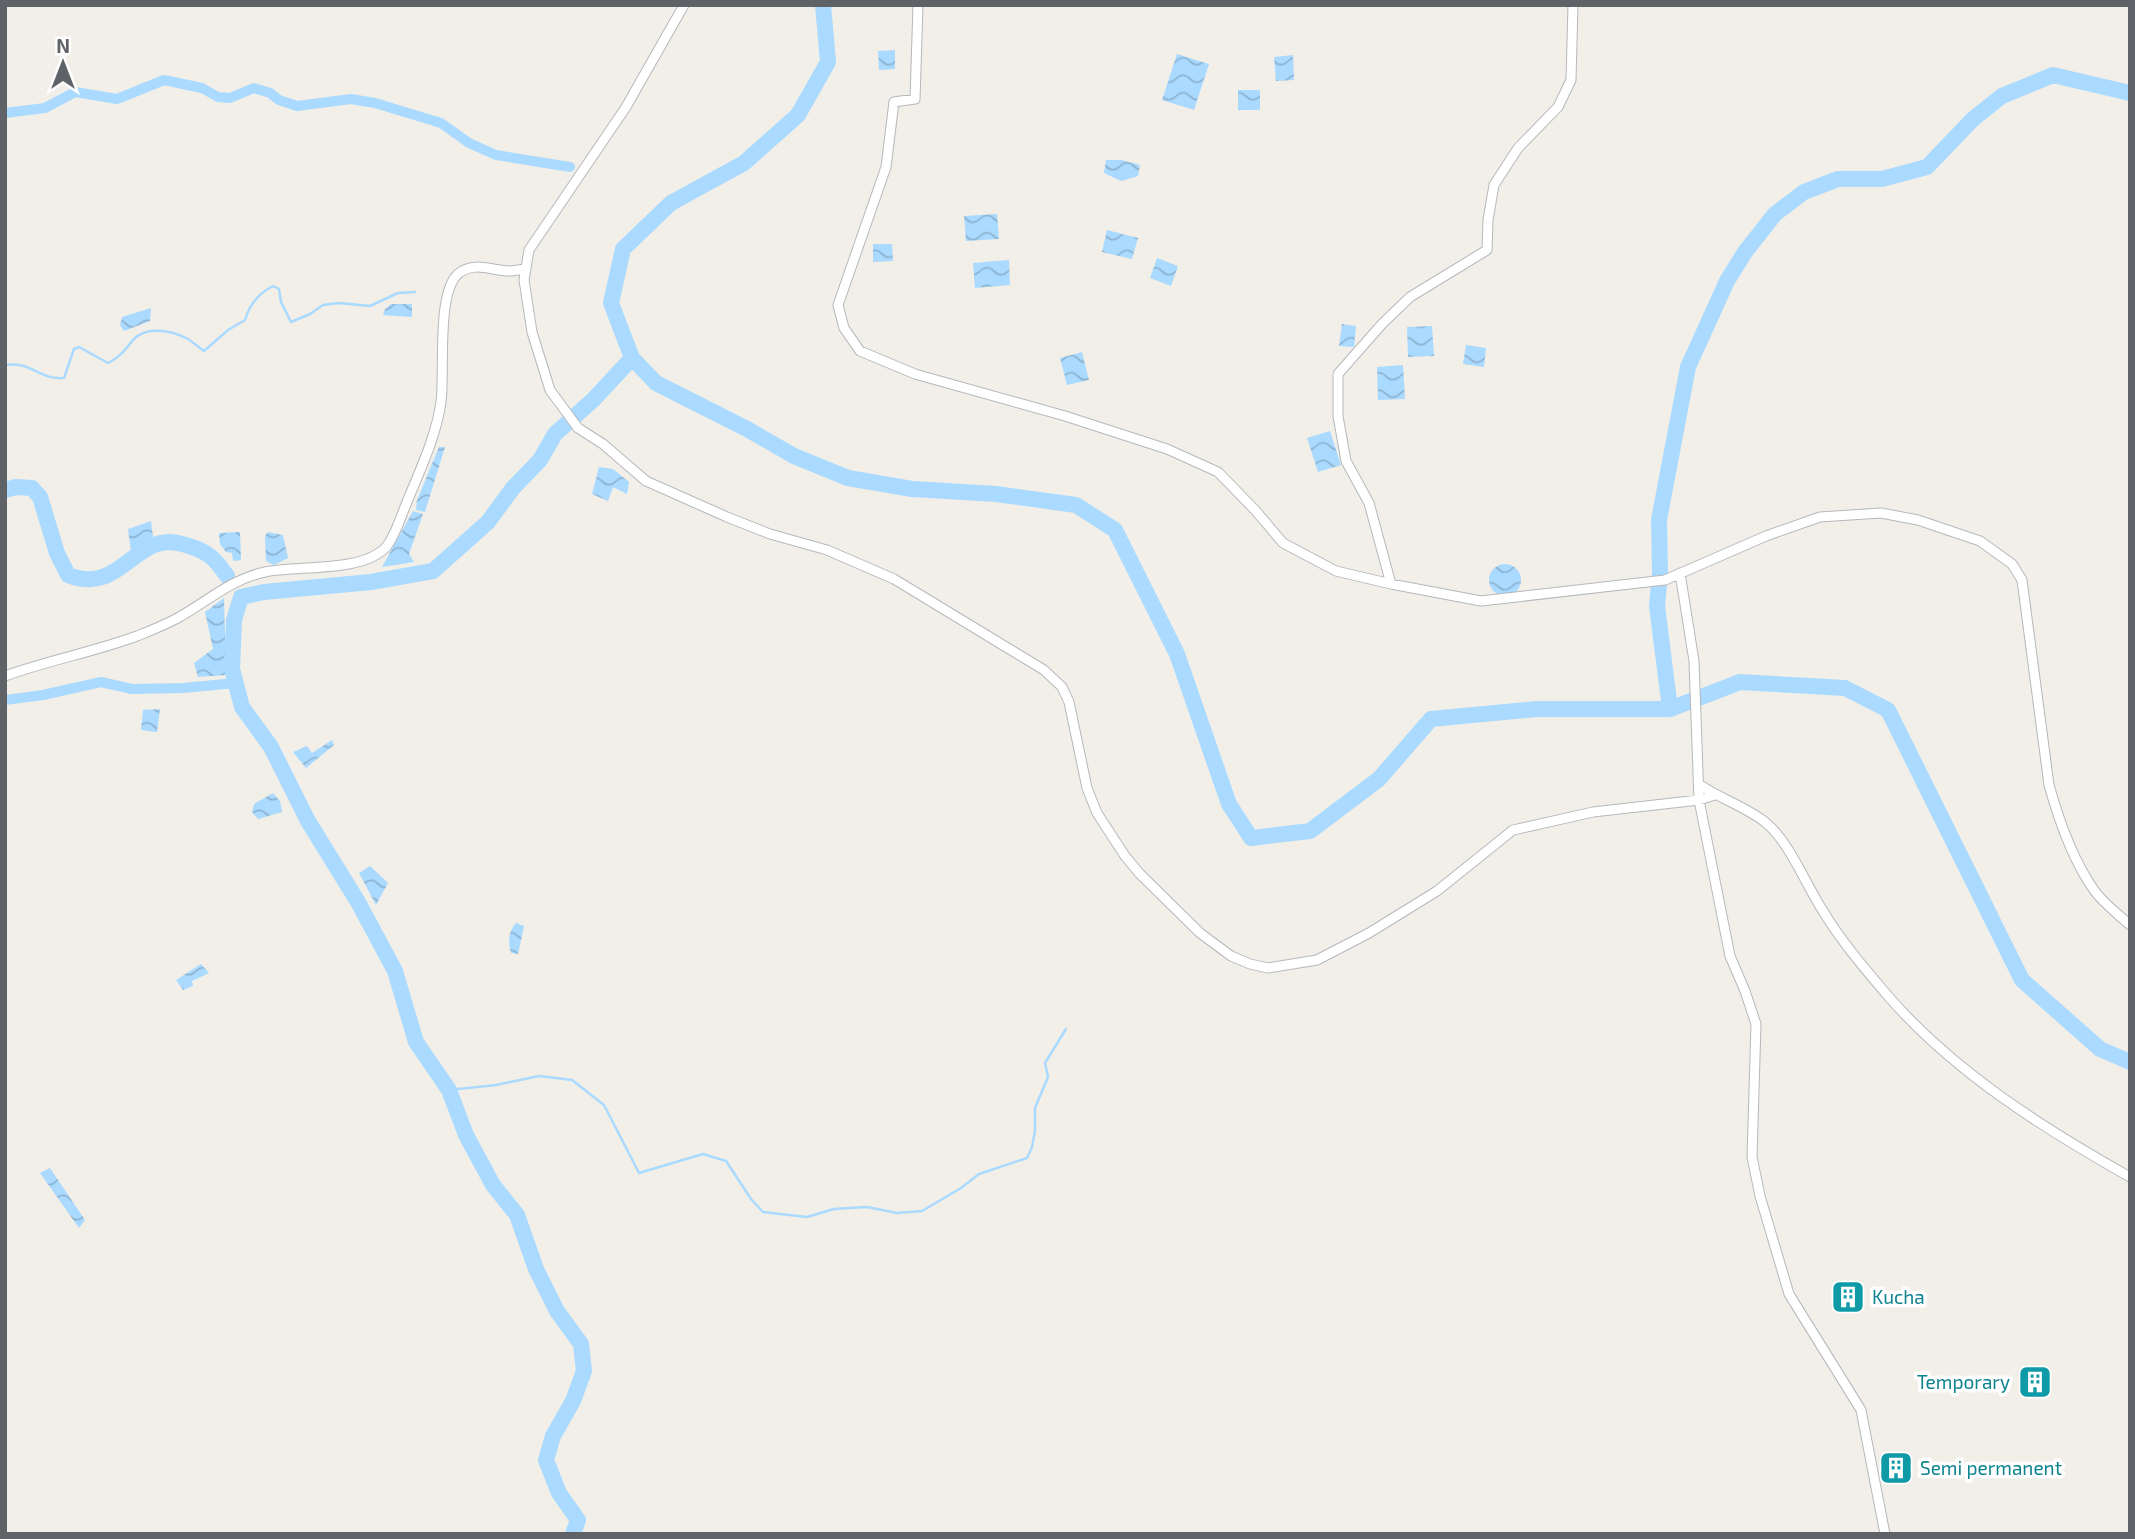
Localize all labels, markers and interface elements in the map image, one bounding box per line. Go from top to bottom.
north arrow [28,28,98,98]
text: N [56,34,70,57]
building icon: Kucha [1829,1278,1867,1316]
place label: Kucha [1872,1285,1925,1308]
building icon: Temporary [2016,1363,2054,1401]
place label: Temporary [1917,1370,2010,1393]
building icon: Semi permanent [1877,1449,1915,1487]
place label: Semi permanent [1920,1456,2062,1479]

